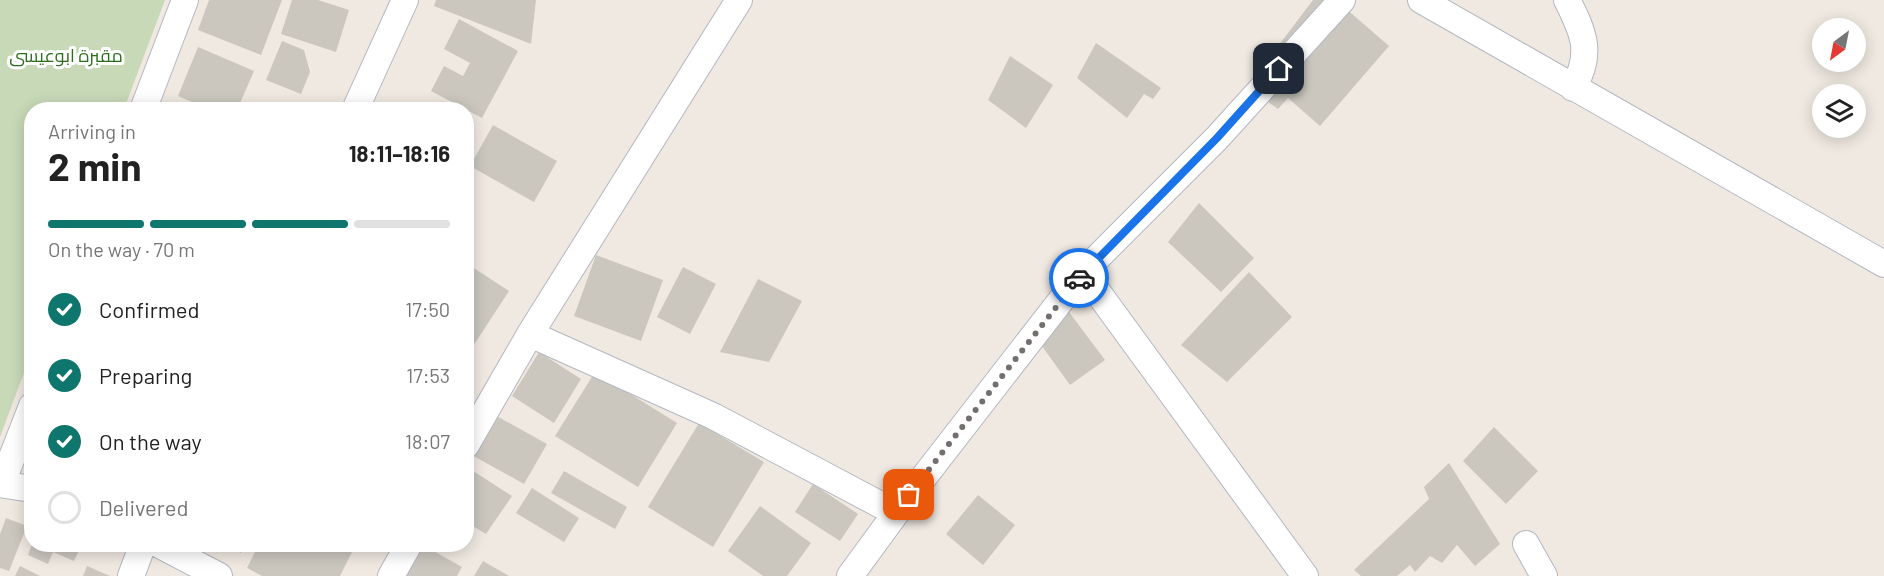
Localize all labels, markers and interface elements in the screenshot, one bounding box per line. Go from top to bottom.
north arrow [1812,18,1866,72]
map controls [1812,18,1866,138]
pin [1253,43,1304,94]
park label: مقبرة ابوعيسى [9,44,123,67]
icon: home [1262,52,1295,85]
button: layers [1812,84,1866,138]
text: Arriving in [48,119,136,143]
text: 18:11–18:16 [349,140,450,166]
text: 2 min [48,142,141,189]
text: On the way · 70 m [48,237,195,261]
courier [1049,248,1109,308]
icon: car [1063,262,1096,295]
icon: check [48,293,81,326]
text: Confirmed [99,296,199,322]
text: 17:50 [405,297,450,321]
icon: check [48,359,81,392]
text: Preparing [99,362,192,388]
text: 17:53 [406,363,450,387]
icon: check [48,425,81,458]
text: On the way [99,428,202,454]
text: 18:07 [405,429,450,453]
pin [883,469,934,520]
icon: bag [892,478,925,511]
text: Delivered [99,494,188,520]

